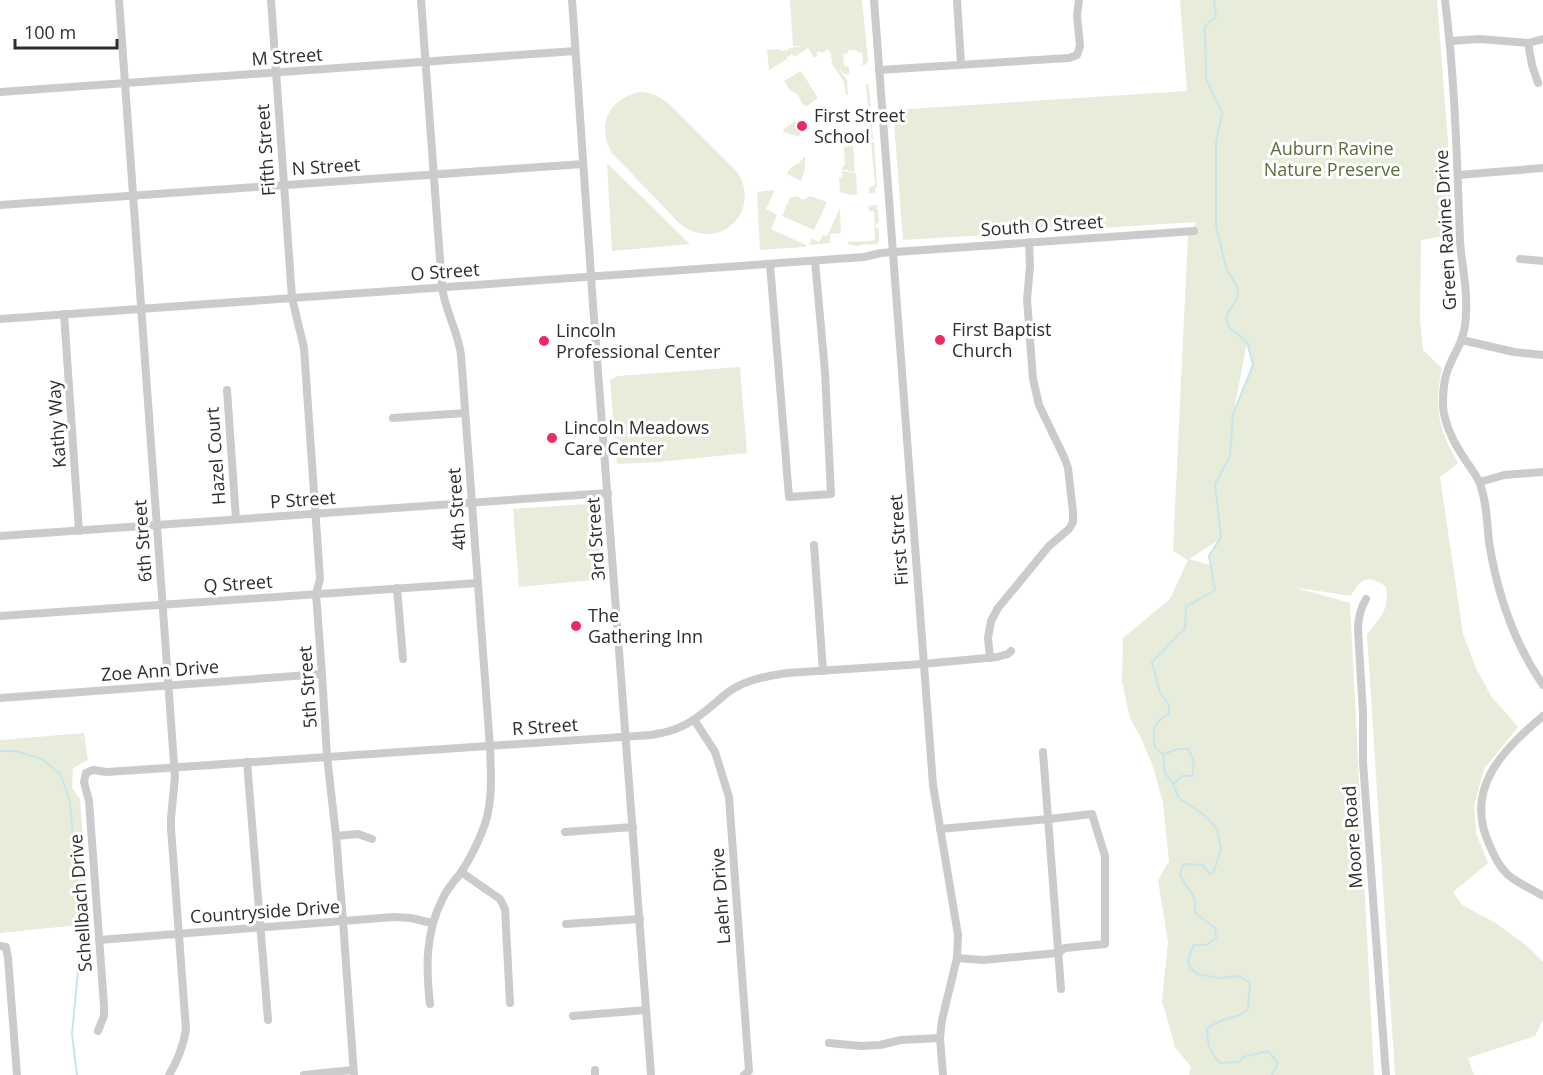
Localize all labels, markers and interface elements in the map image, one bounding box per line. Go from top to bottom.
scale bar [15,12,117,50]
text: 100 m [24,20,76,44]
street label: M Street [251,42,323,70]
street label: Fifth Street [250,103,280,197]
place label: First Street School [814,103,905,148]
marker: First Street School [795,119,809,133]
park label: Auburn Ravine Nature Preserve [1264,136,1400,181]
street label: Green Ravine Drive [1429,149,1461,311]
street label: N Street [291,152,361,180]
street label: South O Street [980,209,1104,241]
street label: O Street [410,257,480,285]
place label: First Baptist Church [952,317,1051,362]
place label: Lincoln Professional Center [556,318,721,363]
marker: First Baptist Church [933,333,947,347]
marker: Lincoln Professional Center [537,334,551,348]
street label: Kathy Way [41,378,71,469]
street label: Hazel Court [200,406,230,506]
place label: Lincoln Meadows Care Center [564,415,709,460]
marker: Lincoln Meadows Care Center [545,431,559,445]
street label: 4th Street [441,467,471,551]
street label: P Street [269,485,337,513]
street label: First Street [883,494,913,586]
street label: 3rd Street [580,497,610,582]
street label: 6th Street [127,499,157,583]
street label: Q Street [203,569,273,597]
place label: The Gathering Inn [588,603,703,648]
marker: The Gathering Inn [569,619,583,633]
street label: 5th Street [292,645,322,729]
street label: Zoe Ann Drive [100,654,220,686]
street label: R Street [511,712,579,740]
street label: Moore Road [1336,785,1368,889]
street label: Schellbach Drive [63,833,97,973]
street label: Laehr Drive [705,847,735,945]
street label: Countryside Drive [189,894,341,928]

